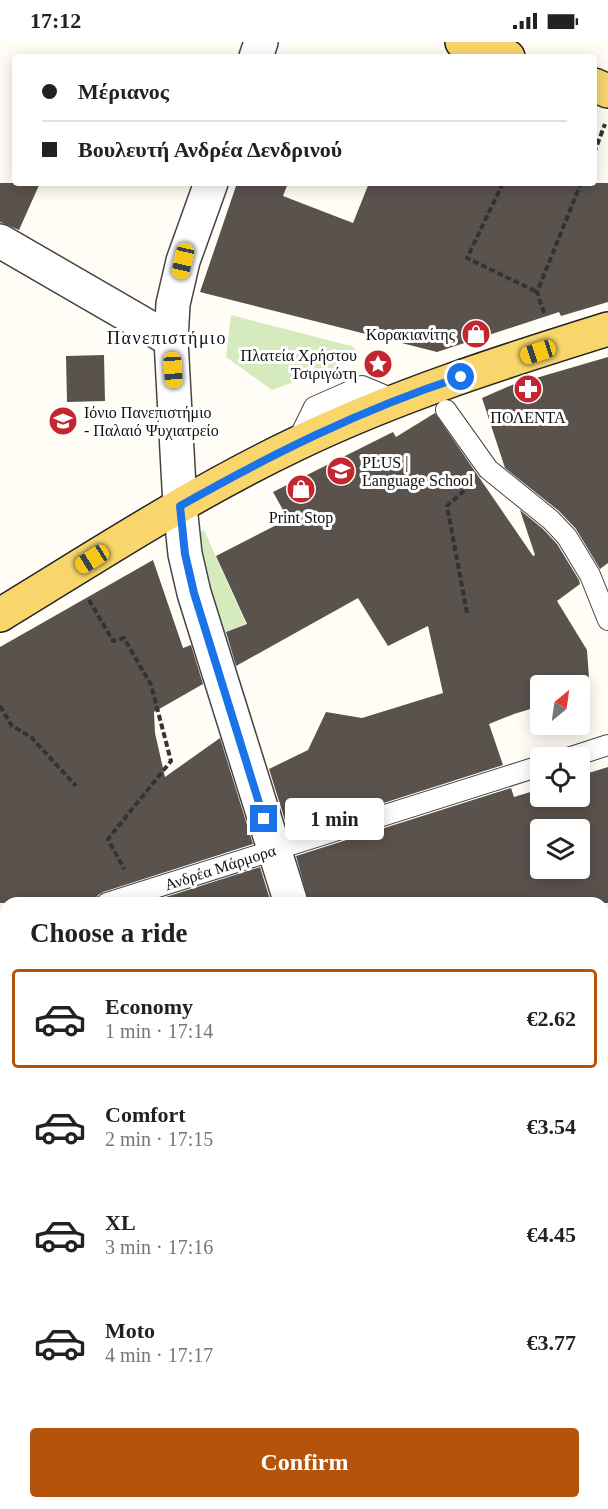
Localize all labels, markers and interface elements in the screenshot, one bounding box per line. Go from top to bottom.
text: 17:12 [30,8,81,33]
text: Μέριανος [78,79,169,104]
text: Βουλευτή Ανδρέα Δενδρινού [78,137,342,162]
car [170,241,196,281]
shop icon: Κορακιανίτης [460,318,492,350]
place label: Κορακιανίτης [366,326,456,344]
district label: Πανεπιστήμιο [107,328,227,348]
car [518,338,558,366]
place label: Πλατεία Χρήστου Τσιριγώτη [241,347,357,383]
place icon: Πλατεία Χρήστου Τσιριγώτη [362,348,394,380]
car [163,351,183,389]
route start [447,363,474,390]
pharmacy icon: ΠΟΛΕΝΤΑ [512,373,544,405]
place label: Ιόνιο Πανεπιστήμιο - Παλαιό Ψυχιατρείο [84,404,219,440]
school or university icon: Ιόνιο Πανεπιστήμιο - Παλαιό Ψυχιατρείο [47,405,79,437]
place label: ΠΟΛΕΝΤΑ [490,409,566,426]
place label: PLUS | Language School [362,454,474,490]
school or university icon: PLUS | Language School [325,455,357,487]
shop icon: Print Stop [285,473,317,505]
place label: Print Stop [269,509,333,527]
car [72,542,112,576]
north arrow [530,675,590,735]
map controls [530,675,590,879]
button: locate [530,747,590,807]
callout: 1 min [285,798,384,840]
route end [250,805,277,832]
text: 1 min [310,808,359,830]
button: layers [530,819,590,879]
street label: Ανδρέα Μάρμορα [162,841,279,894]
text: Choose a ride [30,918,188,948]
icon: car [33,992,87,1046]
text: Economy [105,994,193,1019]
text: €2.62 [527,1006,576,1031]
text: 1 min · 17:14 [105,1020,213,1042]
icon: car [33,1100,87,1154]
text: Comfort [105,1102,186,1127]
text: €3.54 [527,1114,576,1139]
text: 2 min · 17:15 [105,1128,213,1150]
icon: car [33,1208,87,1262]
text: XL [105,1210,136,1235]
text: €4.45 [527,1222,576,1247]
text: 3 min · 17:16 [105,1236,213,1258]
icon: car [33,1316,87,1370]
text: Moto [105,1318,155,1343]
text: €3.77 [527,1330,576,1355]
text: 4 min · 17:17 [105,1344,213,1366]
button: Confirm [30,1428,579,1497]

